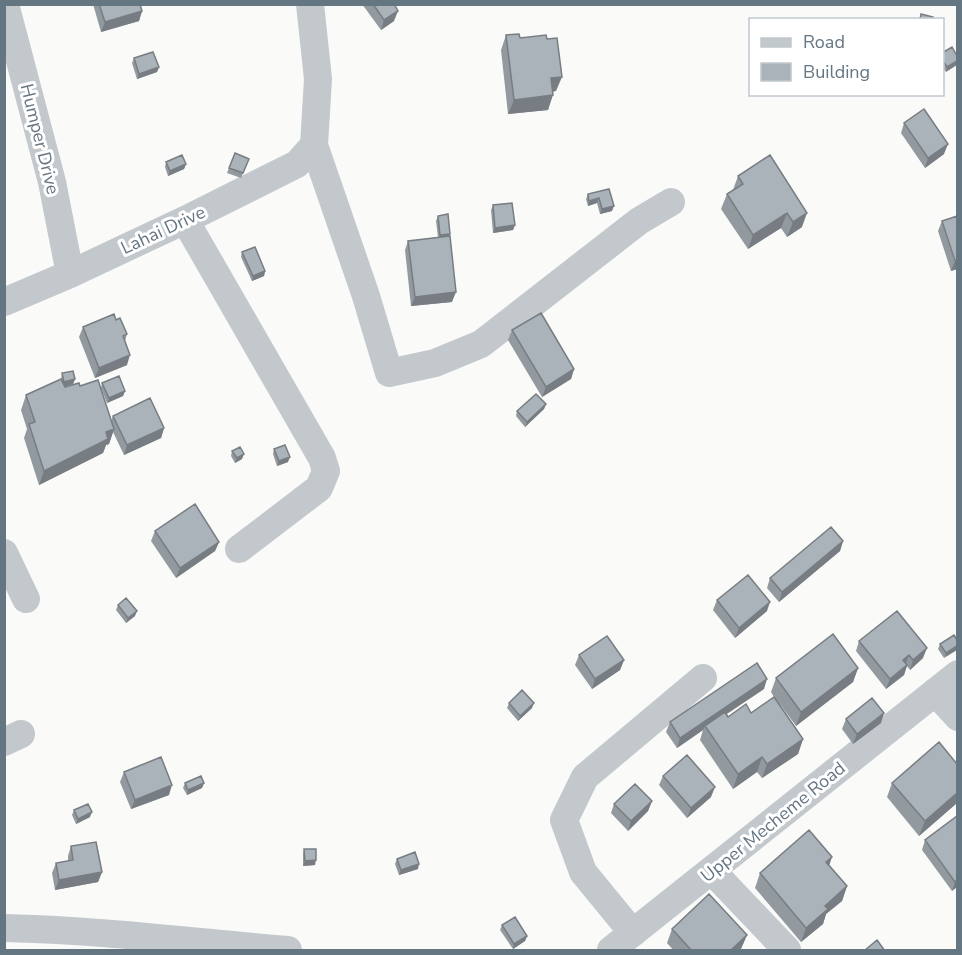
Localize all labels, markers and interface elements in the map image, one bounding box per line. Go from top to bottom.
legend [749,18,944,96]
text: Road [803,30,845,54]
text: Building [803,60,870,84]
street label: Humper Drive [15,81,65,197]
street label: Lahai Drive [117,200,209,260]
street label: Upper Mecheme Road [696,756,850,888]

